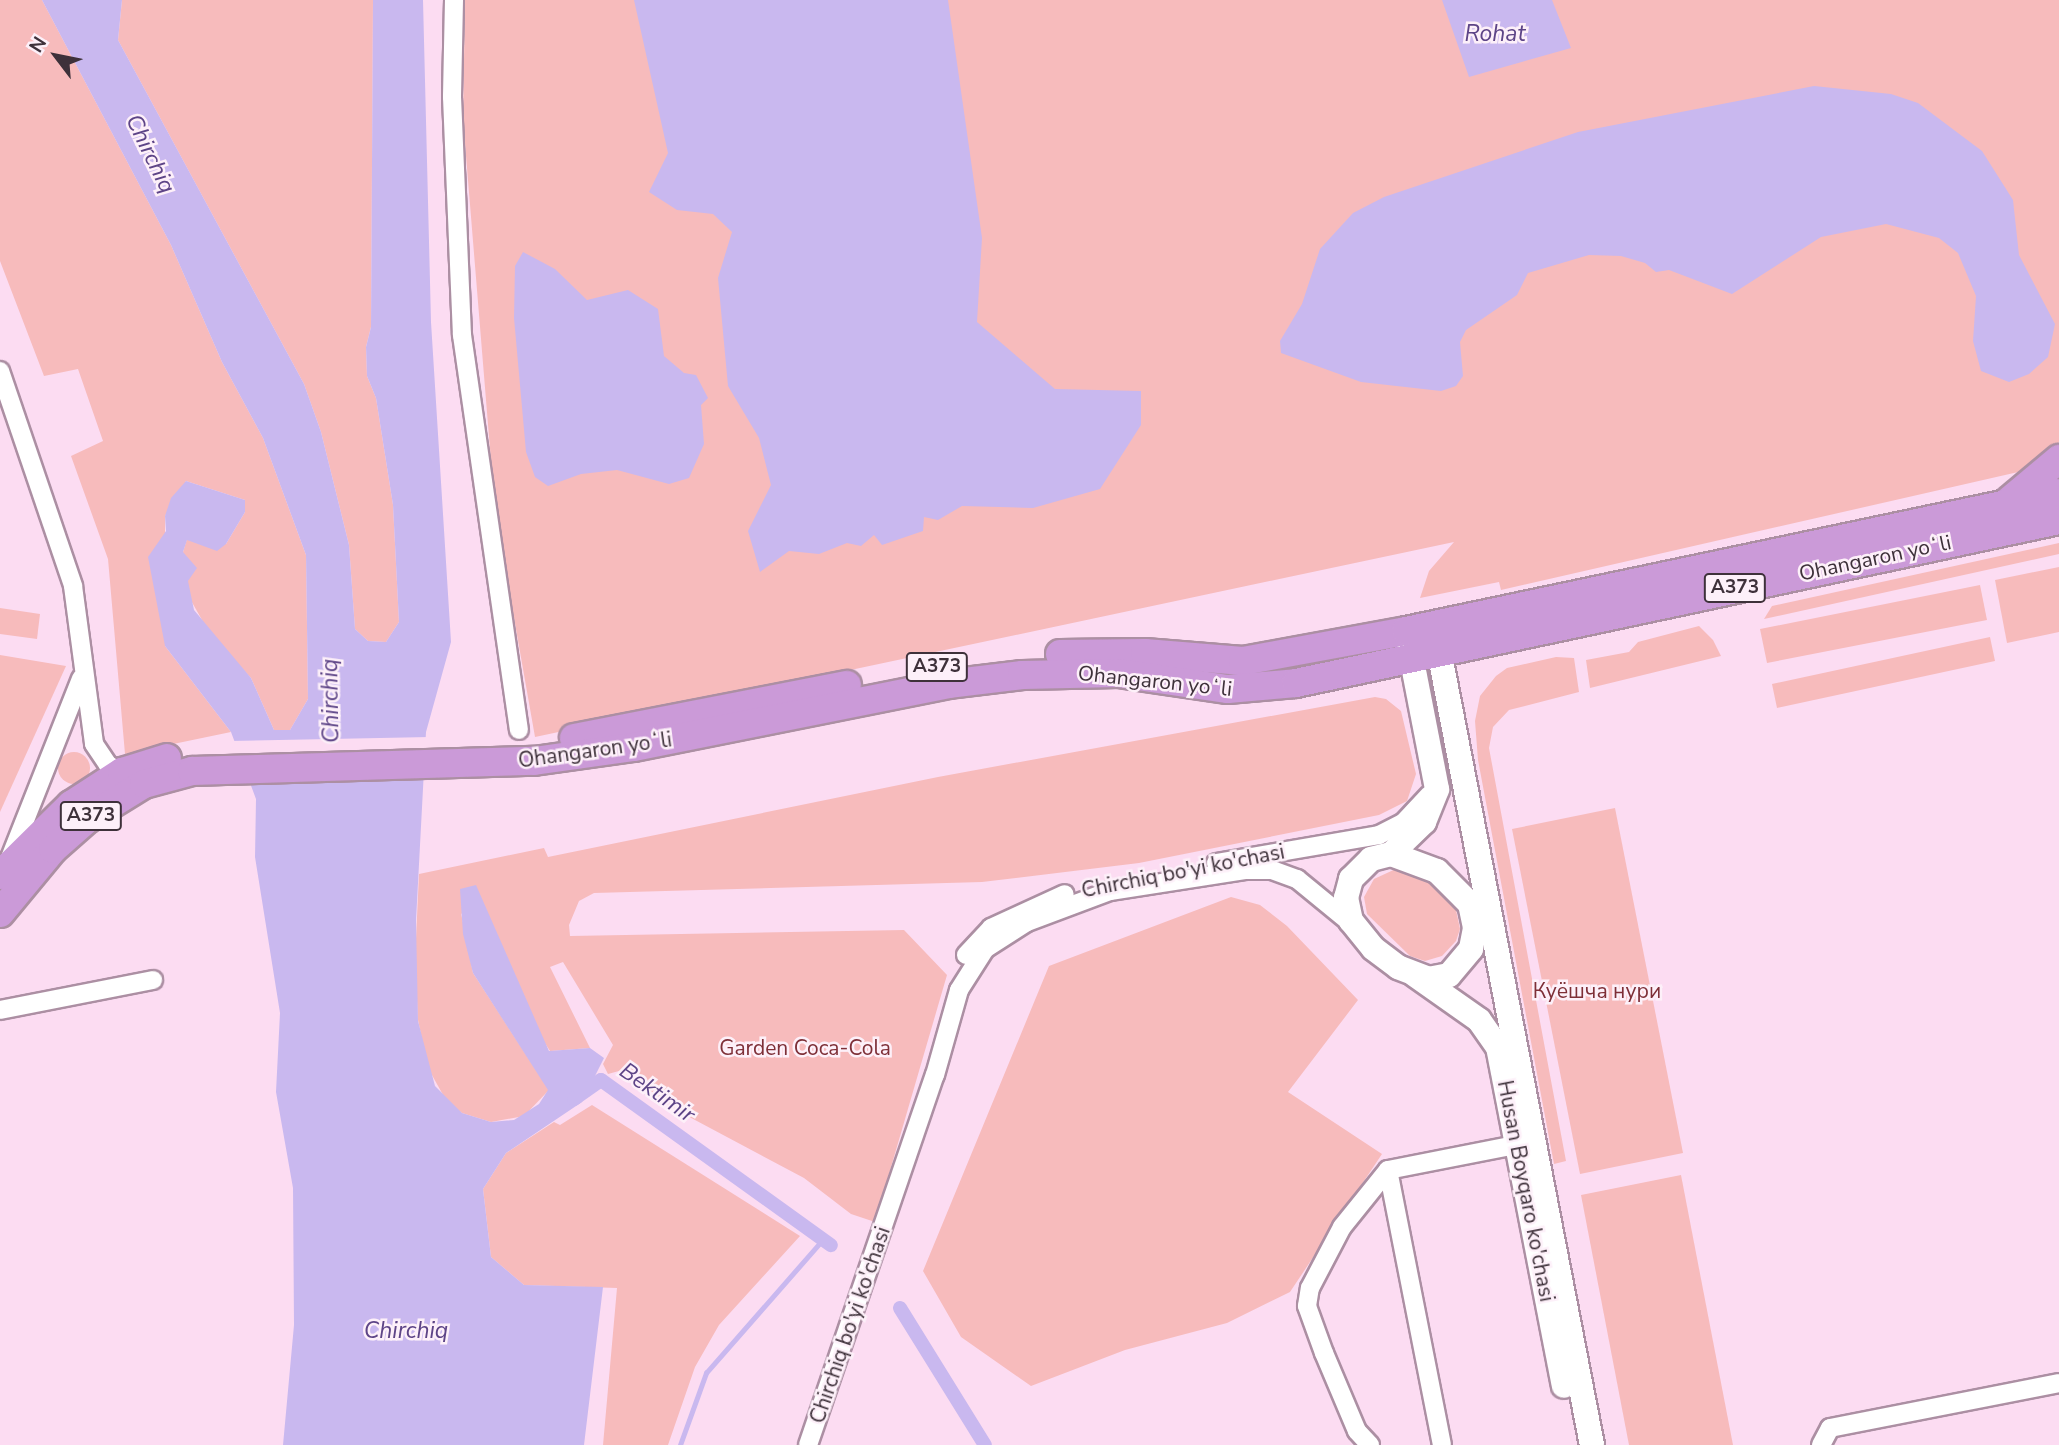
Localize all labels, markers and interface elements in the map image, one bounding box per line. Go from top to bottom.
water label: Rohat [1464,20,1526,48]
north arrow [21,21,91,91]
text: N [23,32,53,58]
water label: Chirchiq [119,110,181,198]
street label: Ohangaron yoʻli [1797,530,1953,586]
road number: A373 [1704,572,1766,604]
road number: A373 [906,652,968,682]
water label: Chirchiq [316,659,346,743]
street label: Ohangaron yoʻli [1077,660,1233,702]
street label: Ohangaron yoʻli [517,727,673,773]
road number: A373 [60,800,122,832]
street label: Chirchiq bo'yi ko'chasi [1079,839,1287,903]
park label: Куёшча нури [1533,978,1661,1004]
park label: Garden Coca-Cola [719,1035,891,1061]
water label: Bektimir [614,1057,700,1129]
street label: Husan Boyqaro ko'chasi [1492,1078,1560,1304]
street label: Chirchiq bo'yi ko'chasi [804,1223,896,1427]
water label: Chirchiq [364,1317,448,1345]

